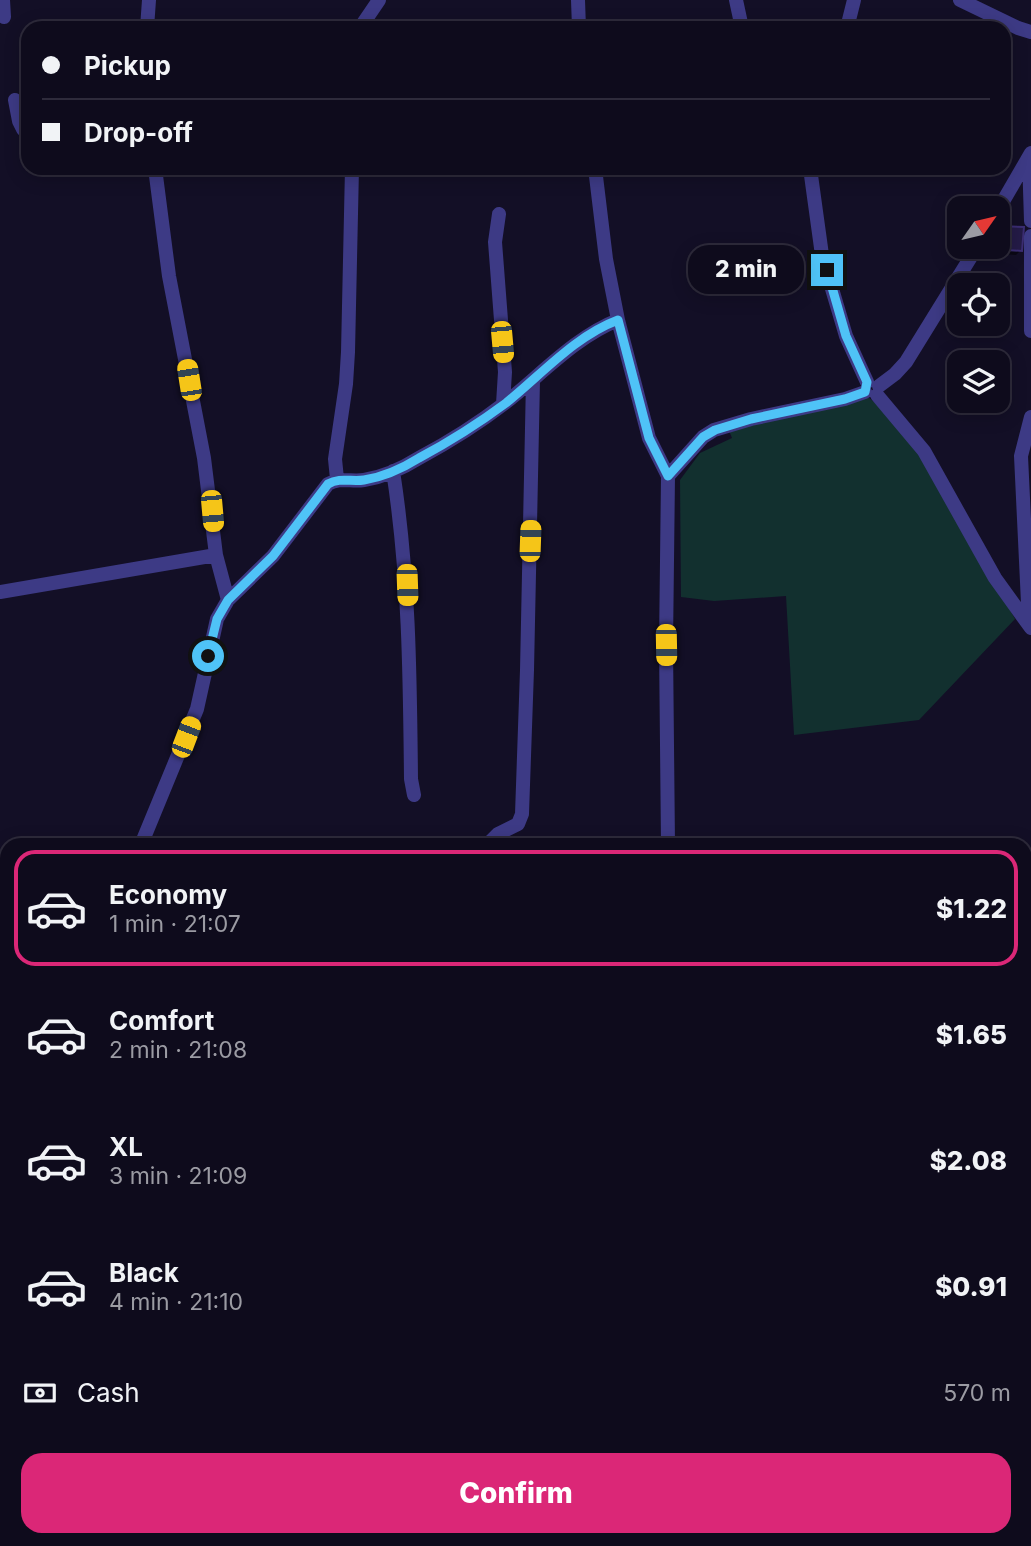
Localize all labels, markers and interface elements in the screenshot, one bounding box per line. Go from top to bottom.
text: Pickup [84,50,171,81]
text: Drop-off [84,117,193,148]
north arrow [947,196,1010,259]
map controls [947,196,1010,413]
callout: 2 min [687,246,802,294]
route end [811,254,843,286]
text: 2 min [715,255,777,283]
button: locate [947,273,1010,336]
car [490,320,515,364]
button: layers [947,350,1010,413]
car [176,358,203,402]
car [200,489,225,533]
car [519,520,542,562]
car [396,564,419,606]
car [656,624,677,666]
route start [192,640,224,672]
car [169,714,204,760]
icon: car [25,877,88,940]
text: Economy [109,879,227,910]
text: $1.22 [936,893,1007,924]
text: 1 min · 21:07 [109,910,241,938]
icon: car [25,1003,88,1066]
text: Comfort [109,1005,214,1036]
text: $1.65 [936,1019,1007,1050]
text: 2 min · 21:08 [109,1036,247,1064]
icon: car [25,1129,88,1192]
text: XL [109,1131,143,1162]
text: $2.08 [930,1145,1007,1176]
text: 3 min · 21:09 [109,1162,247,1190]
icon: car [25,1255,88,1318]
text: Black [109,1257,179,1288]
text: $0.91 [935,1271,1007,1302]
text: 4 min · 21:10 [109,1288,243,1316]
icon: cash [21,1374,59,1412]
text: Cash [77,1377,140,1408]
text: 570 m [943,1379,1011,1407]
button: Confirm [21,1453,1011,1533]

